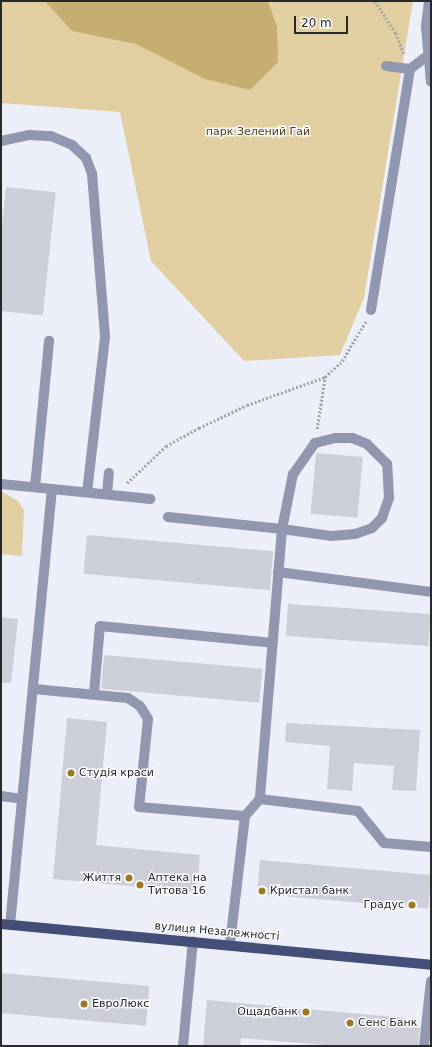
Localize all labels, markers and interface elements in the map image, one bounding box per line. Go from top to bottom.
scale bar [296,8,350,34]
text: 20 m [301,16,332,30]
park label: парк Зелений Гай [206,125,310,139]
place label: Студія краси [79,766,154,780]
marker: Студія краси [66,768,76,778]
place label: Життя [83,871,121,885]
place label: Аптека на Титова 16 [148,872,207,898]
marker: Життя [124,873,134,883]
marker: Аптека на Титова 16 [135,880,145,890]
place label: Кристал банк [270,884,349,898]
marker: Кристал банк [257,886,267,896]
place label: Градус [363,898,404,912]
marker: Градус [407,900,417,910]
street label: вулиця Незалежності [154,920,280,944]
place label: ЕвроЛюкс [92,997,149,1011]
marker: ЕвроЛюкс [79,999,89,1009]
place label: Ощадбанк [237,1005,298,1019]
marker: Ощадбанк [301,1007,311,1017]
place label: Сенс Банк [358,1016,417,1030]
marker: Сенс Банк [345,1018,355,1028]

